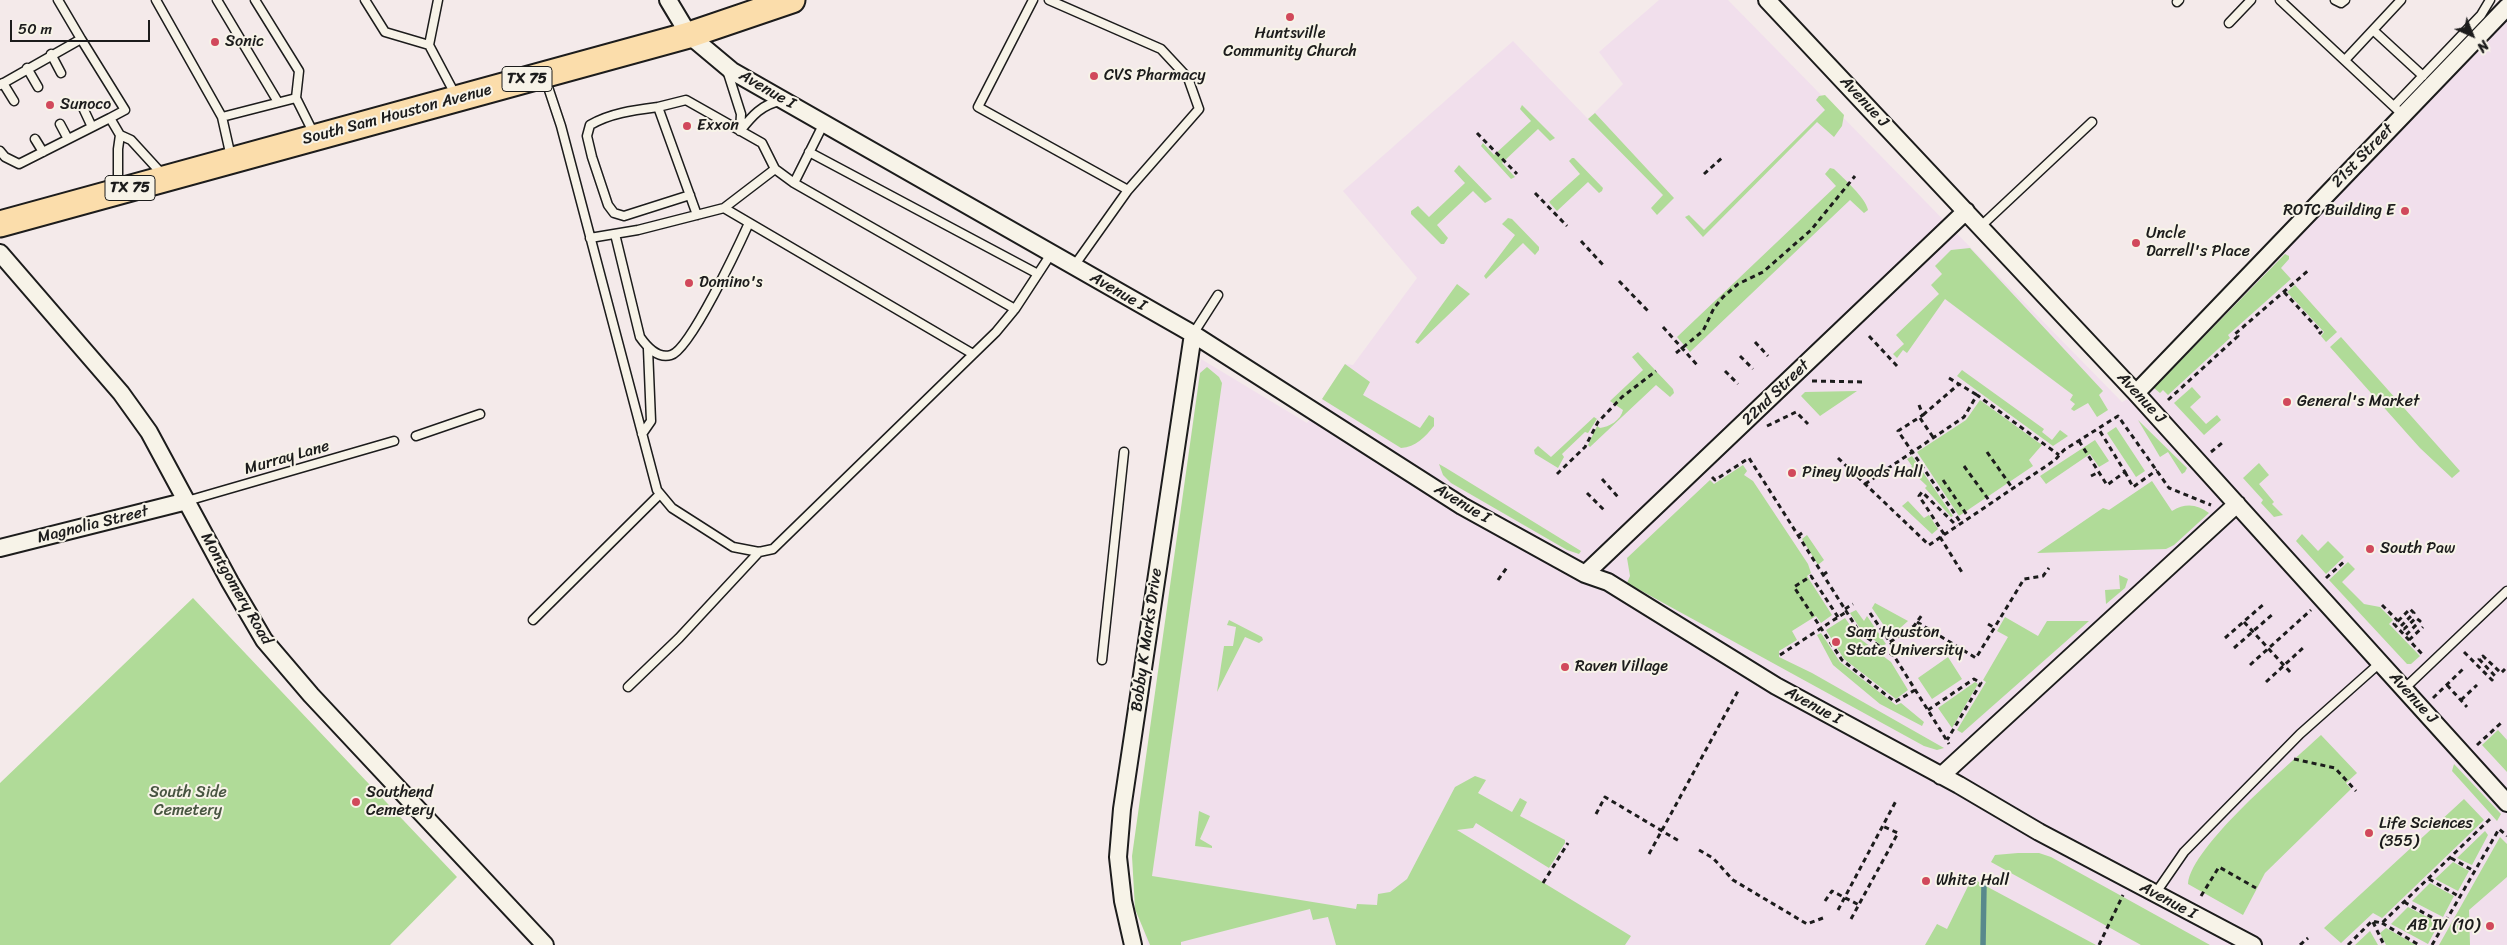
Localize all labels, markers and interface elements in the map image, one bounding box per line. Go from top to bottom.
scale bar [12,10,152,42]
north arrow [2447,10,2497,60]
marker: Huntsville Community Church [1284,11,1296,23]
text: 50 m [18,16,52,42]
place label: Huntsville Community Church [1223,24,1357,62]
place label: Sonic [225,32,264,52]
text: N [2471,34,2495,59]
marker: Sonic [209,36,221,48]
road number: TX 75 [502,66,552,92]
street label: Avenue I [736,66,798,114]
place label: CVS Pharmacy [1104,66,1205,86]
marker: CVS Pharmacy [1088,70,1100,82]
street label: Avenue J [1836,73,1892,131]
street label: South Sam Houston Avenue [300,80,494,150]
place label: Sunoco [60,95,111,115]
marker: Sunoco [44,99,56,111]
place label: Exxon [697,116,739,136]
marker: Exxon [681,120,693,132]
street label: 21st Street [2328,120,2398,192]
road number: TX 75 [105,176,155,200]
place label: ROTC Building E [2283,201,2395,221]
marker: ROTC Building E [2399,205,2411,217]
place label: Uncle Darrell's Place [2146,224,2250,262]
marker: Uncle Darrell's Place [2130,237,2142,249]
street label: Avenue I [1087,268,1149,316]
place label: Domino's [699,273,763,293]
marker: Domino's [683,277,695,289]
street label: 22nd Street [1738,356,1814,430]
street label: Avenue J [2113,369,2169,427]
place label: General's Market [2297,392,2420,412]
marker: General's Market [2281,396,2293,408]
street label: Murray Lane [242,437,332,479]
place label: Piney Woods Hall [1802,463,1922,483]
marker: Piney Woods Hall [1786,467,1798,479]
street label: Avenue I [1431,480,1493,528]
street label: Magnolia Street [36,502,150,548]
street label: Montgomery Road [196,530,276,648]
place label: South Paw [2380,539,2455,559]
marker: South Paw [2364,543,2376,555]
street label: Bobby K Marks Drive [1127,567,1167,713]
place label: Sam Houston State University [1846,623,1963,661]
marker: Sam Houston State University [1830,636,1842,648]
place label: Raven Village [1575,657,1668,677]
marker: Raven Village [1559,661,1571,673]
street label: Avenue J [2385,668,2441,728]
street label: Avenue I [1781,683,1845,729]
park label: South Side Cemetery [149,783,227,821]
place label: Southend Cemetery [366,783,434,821]
marker: Southend Cemetery [350,796,362,808]
place label: Life Sciences (355) [2379,814,2473,852]
marker: Life Sciences (355) [2363,827,2375,839]
place label: White Hall [1936,871,2009,891]
marker: White Hall [1920,875,1932,887]
street label: Avenue I [2136,878,2200,924]
place label: AB IV (10) [2407,916,2480,936]
marker: AB IV (10) [2484,920,2496,932]

